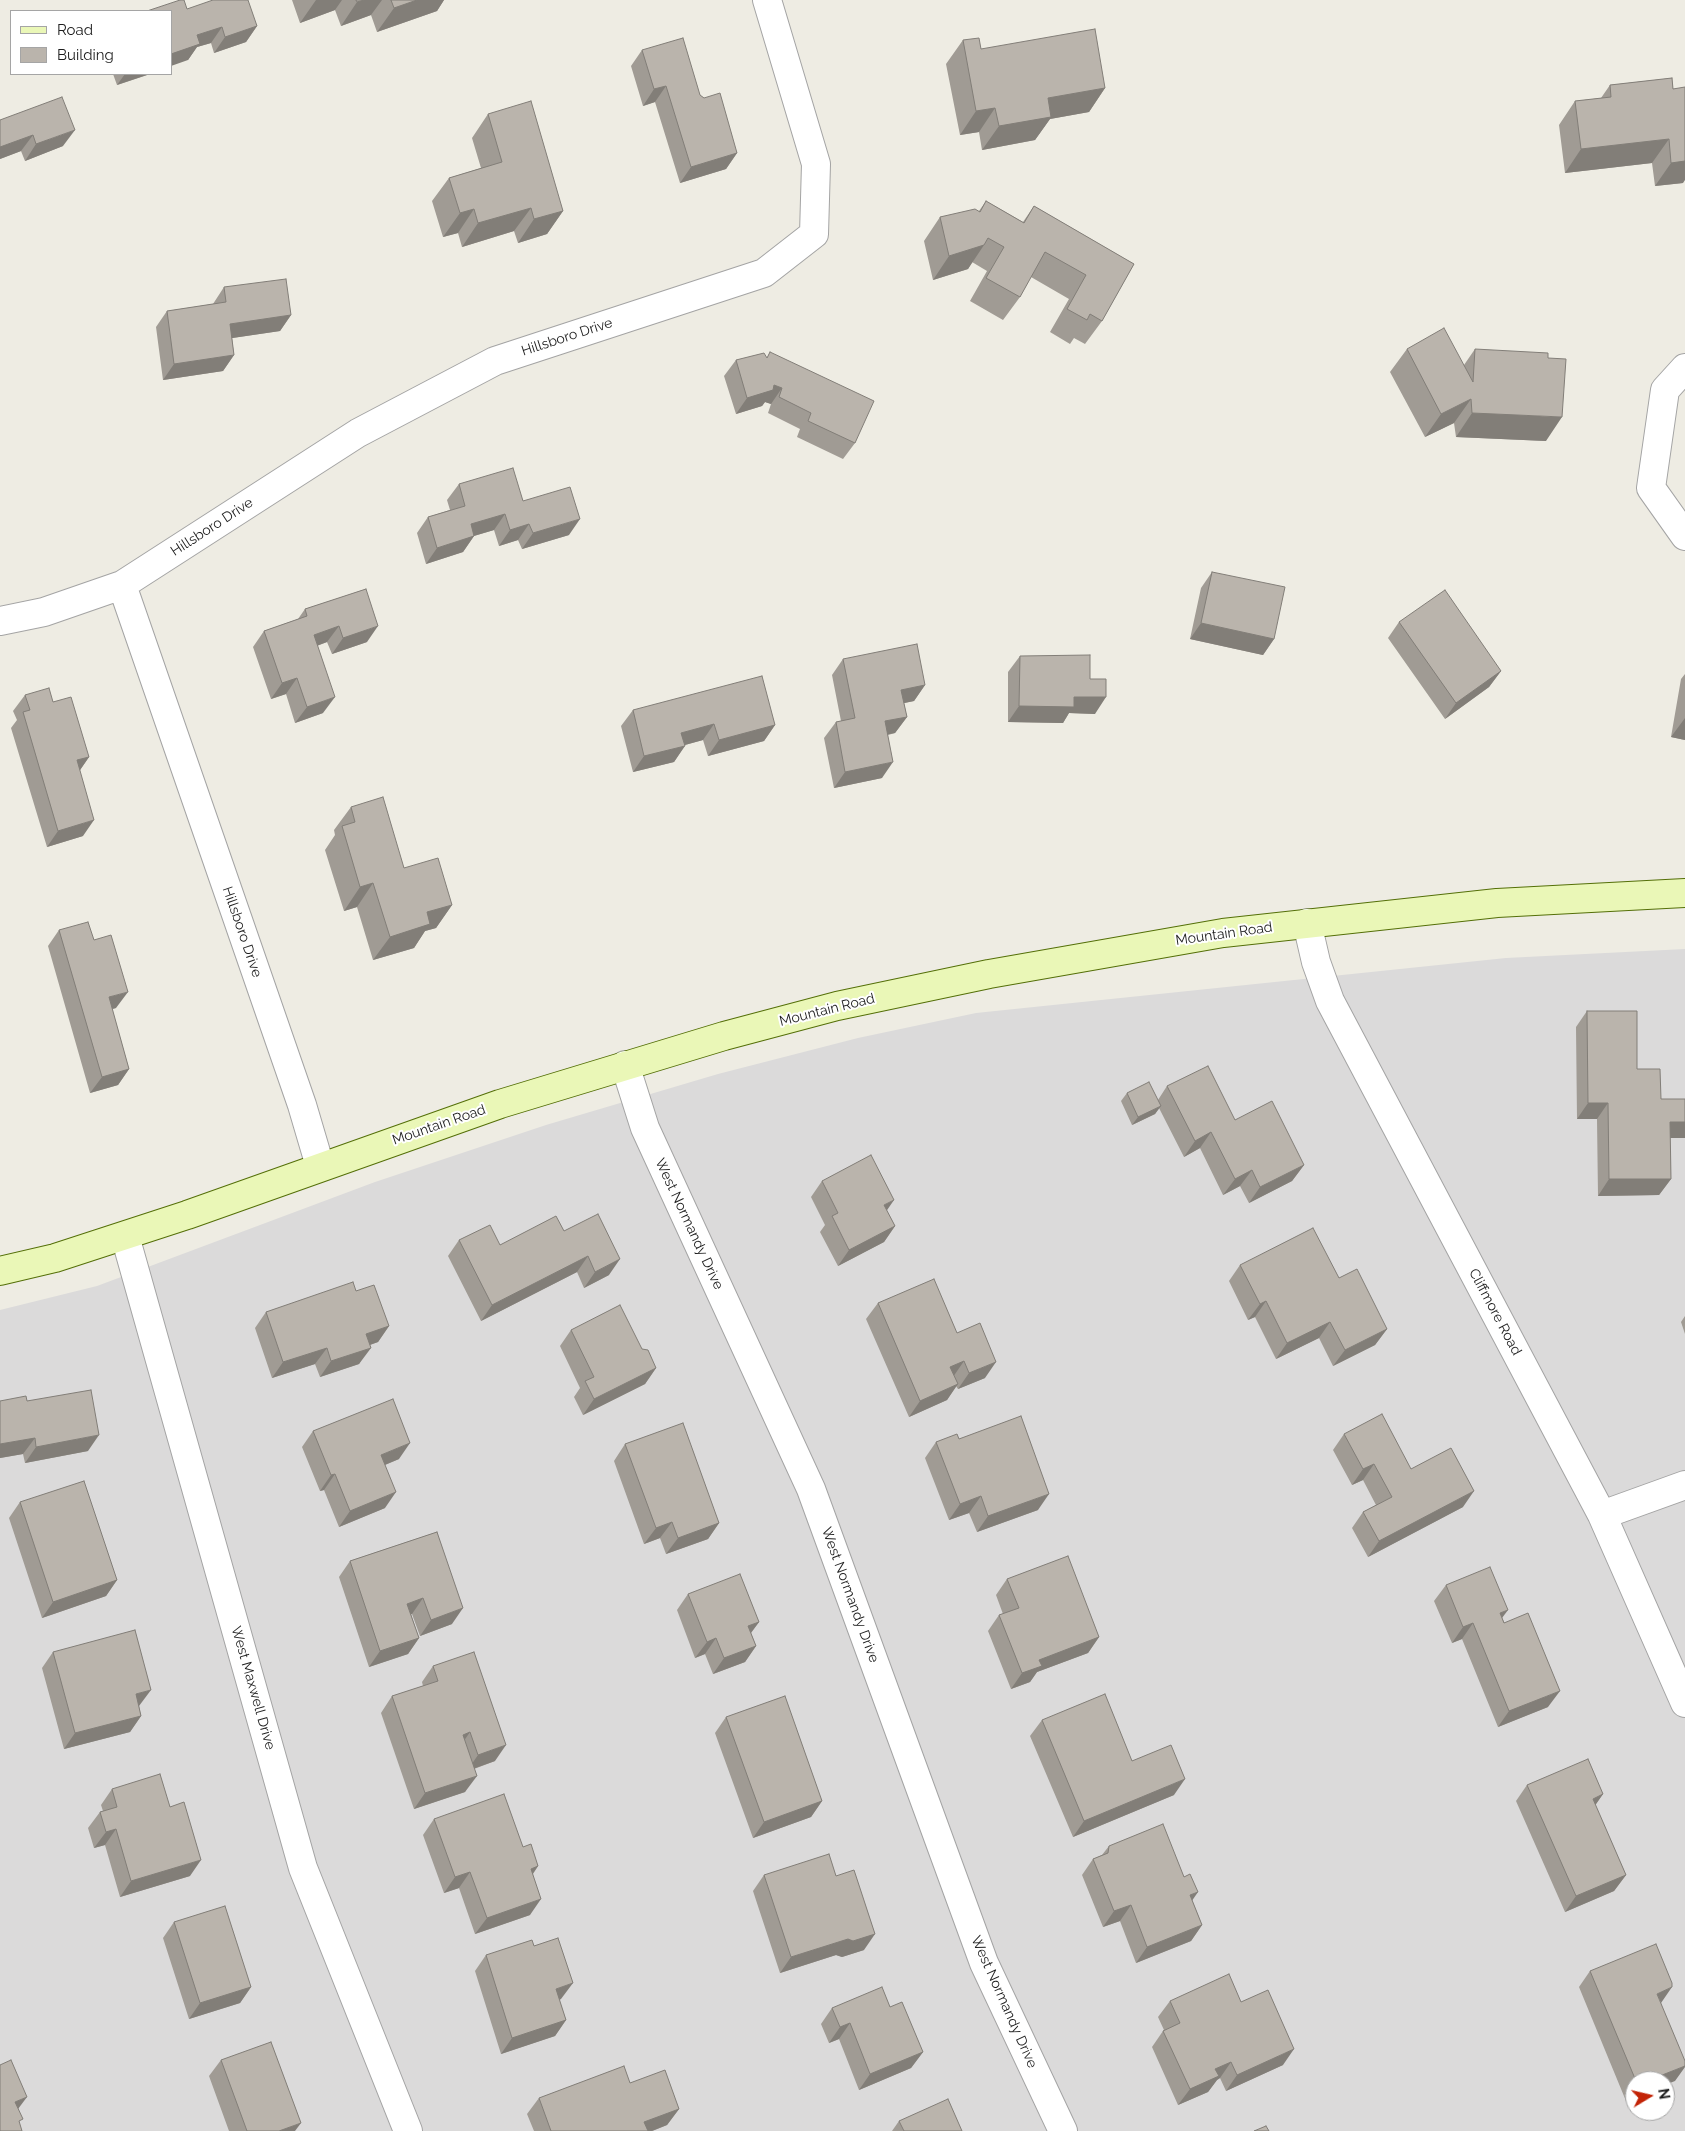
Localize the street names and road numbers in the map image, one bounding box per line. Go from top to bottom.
street label: Hillsboro Drive [519,314,615,360]
street label: Hillsboro Drive [168,494,256,560]
street label: Hillsboro Drive [219,884,265,980]
street label: Mountain Road [1175,919,1273,949]
street label: Mountain Road [778,990,876,1030]
street label: Mountain Road [390,1101,488,1149]
street label: West Normandy Drive [651,1156,727,1292]
street label: Cliffmore Road [1465,1266,1525,1358]
street label: West Normandy Drive [818,1525,882,1665]
street label: West Maxwell Drive [227,1624,279,1752]
street label: West Normandy Drive [967,1933,1041,2071]

